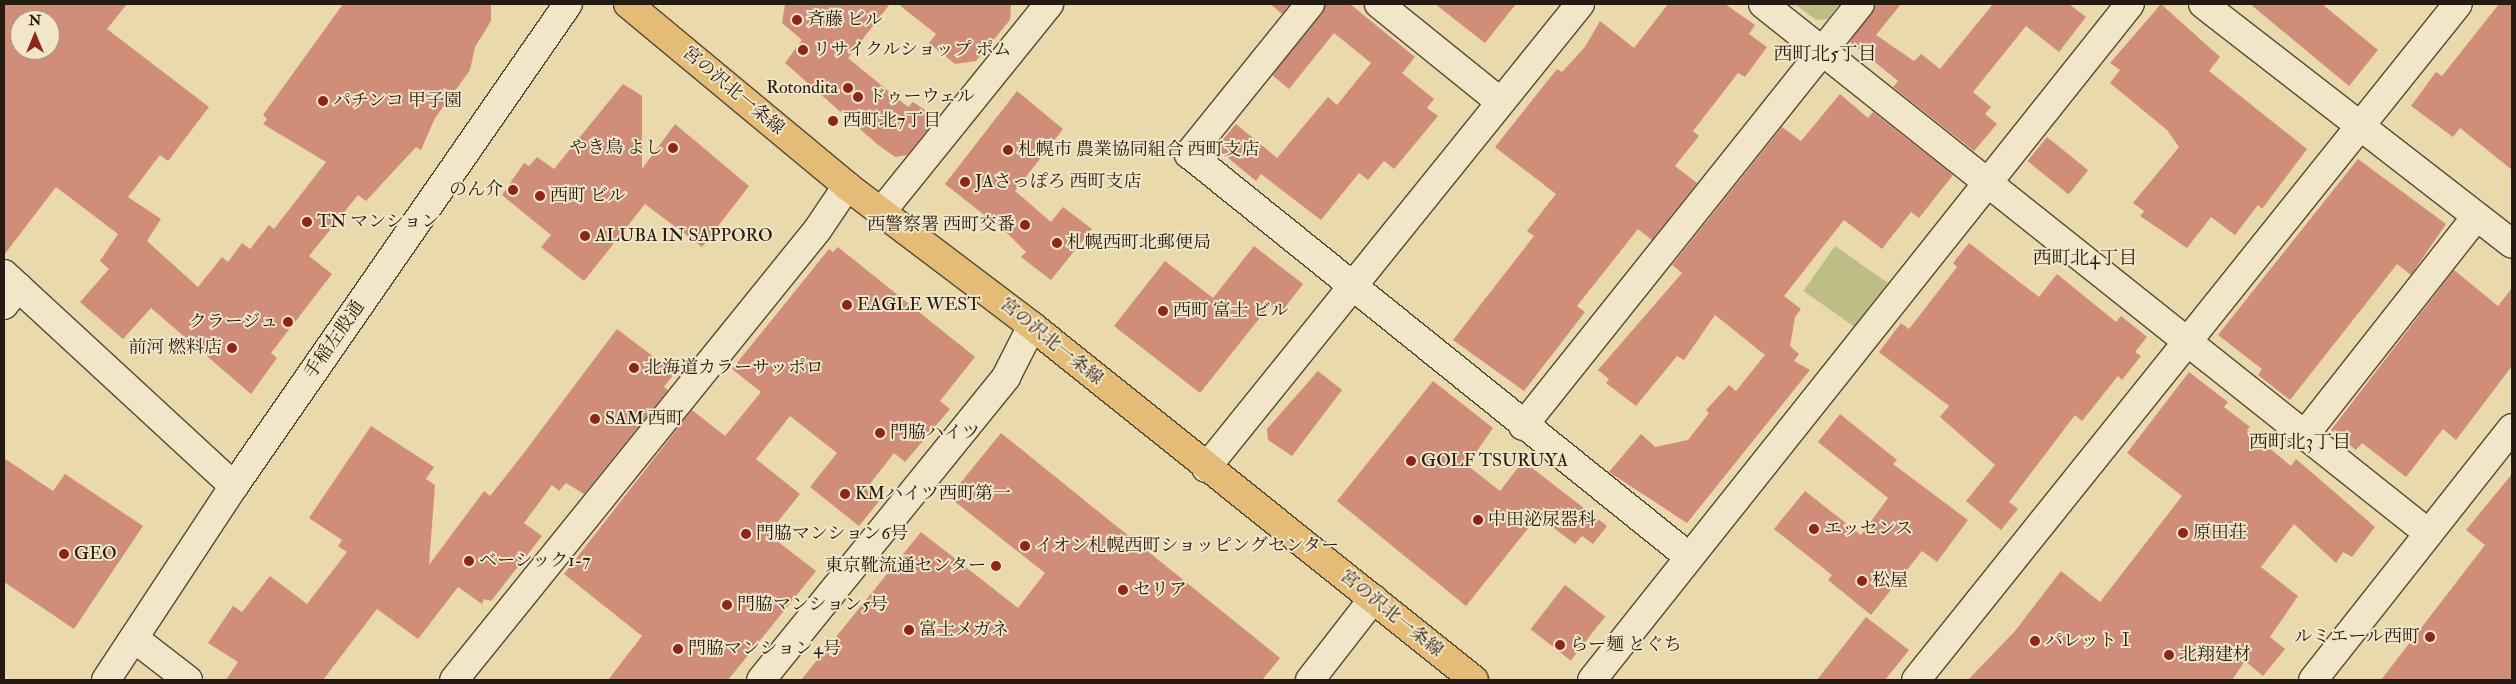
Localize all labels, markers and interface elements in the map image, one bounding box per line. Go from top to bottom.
place label: 斉藤 ビル [807,9,883,31]
north arrow [10,10,60,60]
text: N [29,12,41,29]
marker: 斉藤 ビル [791,14,803,26]
place label: リサイクルショップ ポム [813,39,1015,61]
street label: 宮の沢北一条線 [678,42,788,140]
marker: リサイクルショップ ポム [797,44,809,56]
district label: 西町北5丁目 [1773,44,1877,66]
place label: Rotondita [766,77,838,99]
marker: Rotondita [842,82,854,94]
place label: ドゥーウェル [868,86,976,108]
place label: パチンコ 甲子園 [333,90,463,112]
marker: ドゥーウェル [852,91,864,103]
marker: パチンコ 甲子園 [317,95,329,107]
place label: 西町北7丁目 [843,110,941,132]
marker: 西町北7丁目 [827,115,839,127]
place label: やき鳥 よし [569,137,663,159]
place label: 札幌市 農業協同組合 西町支店 [1018,139,1260,161]
marker: やき鳥 よし [667,142,679,154]
marker: 札幌市 農業協同組合 西町支店 [1002,144,1014,156]
place label: JAさっぽろ 西町支店 [975,171,1141,193]
marker: JAさっぽろ 西町支店 [959,176,971,188]
place label: のん介 [449,179,503,201]
marker: のん介 [507,184,519,196]
place label: 西町 ビル [550,185,626,207]
marker: 西町 ビル [534,190,546,202]
place label: TN マンション [317,211,440,233]
place label: 西警察署 西町交番 [867,214,1015,236]
marker: TN マンション [301,216,313,228]
marker: 西警察署 西町交番 [1019,219,1031,231]
place label: ALUBA IN SAPPORO [595,225,773,247]
marker: ALUBA IN SAPPORO [579,230,591,242]
place label: 札幌西町北郵便局 [1067,232,1211,254]
marker: 札幌西町北郵便局 [1051,237,1063,249]
district label: 西町北4丁目 [2032,248,2138,270]
place label: EAGLE WEST [857,294,981,316]
street label: 宮の沢北一条線 [995,294,1107,390]
street label: 手稲左股通 [300,297,370,383]
marker: EAGLE WEST [841,299,853,311]
place label: 西町 富士 ビル [1173,300,1289,322]
marker: 西町 富士 ビル [1157,305,1169,317]
place label: クラージュ [188,311,278,333]
marker: クラージュ [282,316,294,328]
place label: 前河 燃料店 [128,337,222,359]
marker: 前河 燃料店 [226,342,238,354]
place label: 北海道カラーサッポロ [644,357,824,379]
marker: 北海道カラーサッポロ [628,362,640,374]
place label: SAM 西町 [605,408,684,430]
marker: SAM 西町 [589,413,601,425]
place label: 門脇ハイツ [890,422,980,444]
marker: 門脇ハイツ [874,427,886,439]
district label: 西町北3丁目 [2249,432,2351,454]
place label: GOLF TSURUYA [1421,450,1568,472]
marker: GOLF TSURUYA [1405,455,1417,467]
place label: KMハイツ西町第一 [855,483,1011,505]
marker: KMハイツ西町第一 [839,488,851,500]
place label: 中田泌尿器科 [1488,509,1596,531]
marker: 中田泌尿器科 [1472,514,1484,526]
place label: エッセンス [1824,518,1914,540]
place label: 原田荘 [2193,522,2247,544]
place label: 門脇マンション6号 [756,523,909,545]
marker: エッセンス [1808,523,1820,535]
marker: 原田荘 [2177,527,2189,539]
marker: 門脇マンション6号 [740,528,752,540]
place label: イオン札幌西町ショッピングセンター [1035,535,1341,557]
marker: イオン札幌西町ショッピングセンター [1019,540,1031,552]
place label: GEO [74,543,117,565]
marker: GEO [58,548,70,560]
place label: ベーシック1-7 [479,550,591,572]
marker: ベーシック1-7 [463,555,475,567]
place label: 東京靴流通センター [824,555,986,577]
marker: 東京靴流通センター [990,560,1002,572]
street label: 宮の沢北一条線 [1335,566,1447,662]
place label: 松屋 [1872,570,1908,592]
marker: 松屋 [1856,575,1868,587]
place label: セリア [1133,579,1187,601]
marker: セリア [1117,584,1129,596]
place label: 門脇マンション5号 [737,594,889,616]
marker: 門脇マンション5号 [721,599,733,611]
place label: 富士メガネ [919,619,1009,641]
marker: 富士メガネ [903,624,915,636]
place label: ルミエール西町 [2294,626,2420,648]
place label: パレットⅠ [2045,630,2135,652]
marker: ルミエール西町 [2424,631,2436,643]
place label: らー麺 とぐち [1570,634,1682,656]
marker: パレットⅠ [2029,635,2041,647]
place label: 門脇マンション4号 [688,638,842,660]
marker: らー麺 とぐち [1554,639,1566,651]
marker: 門脇マンション4号 [672,643,684,655]
place label: 北翔建材 [2179,644,2251,666]
marker: 北翔建材 [2163,649,2175,661]

